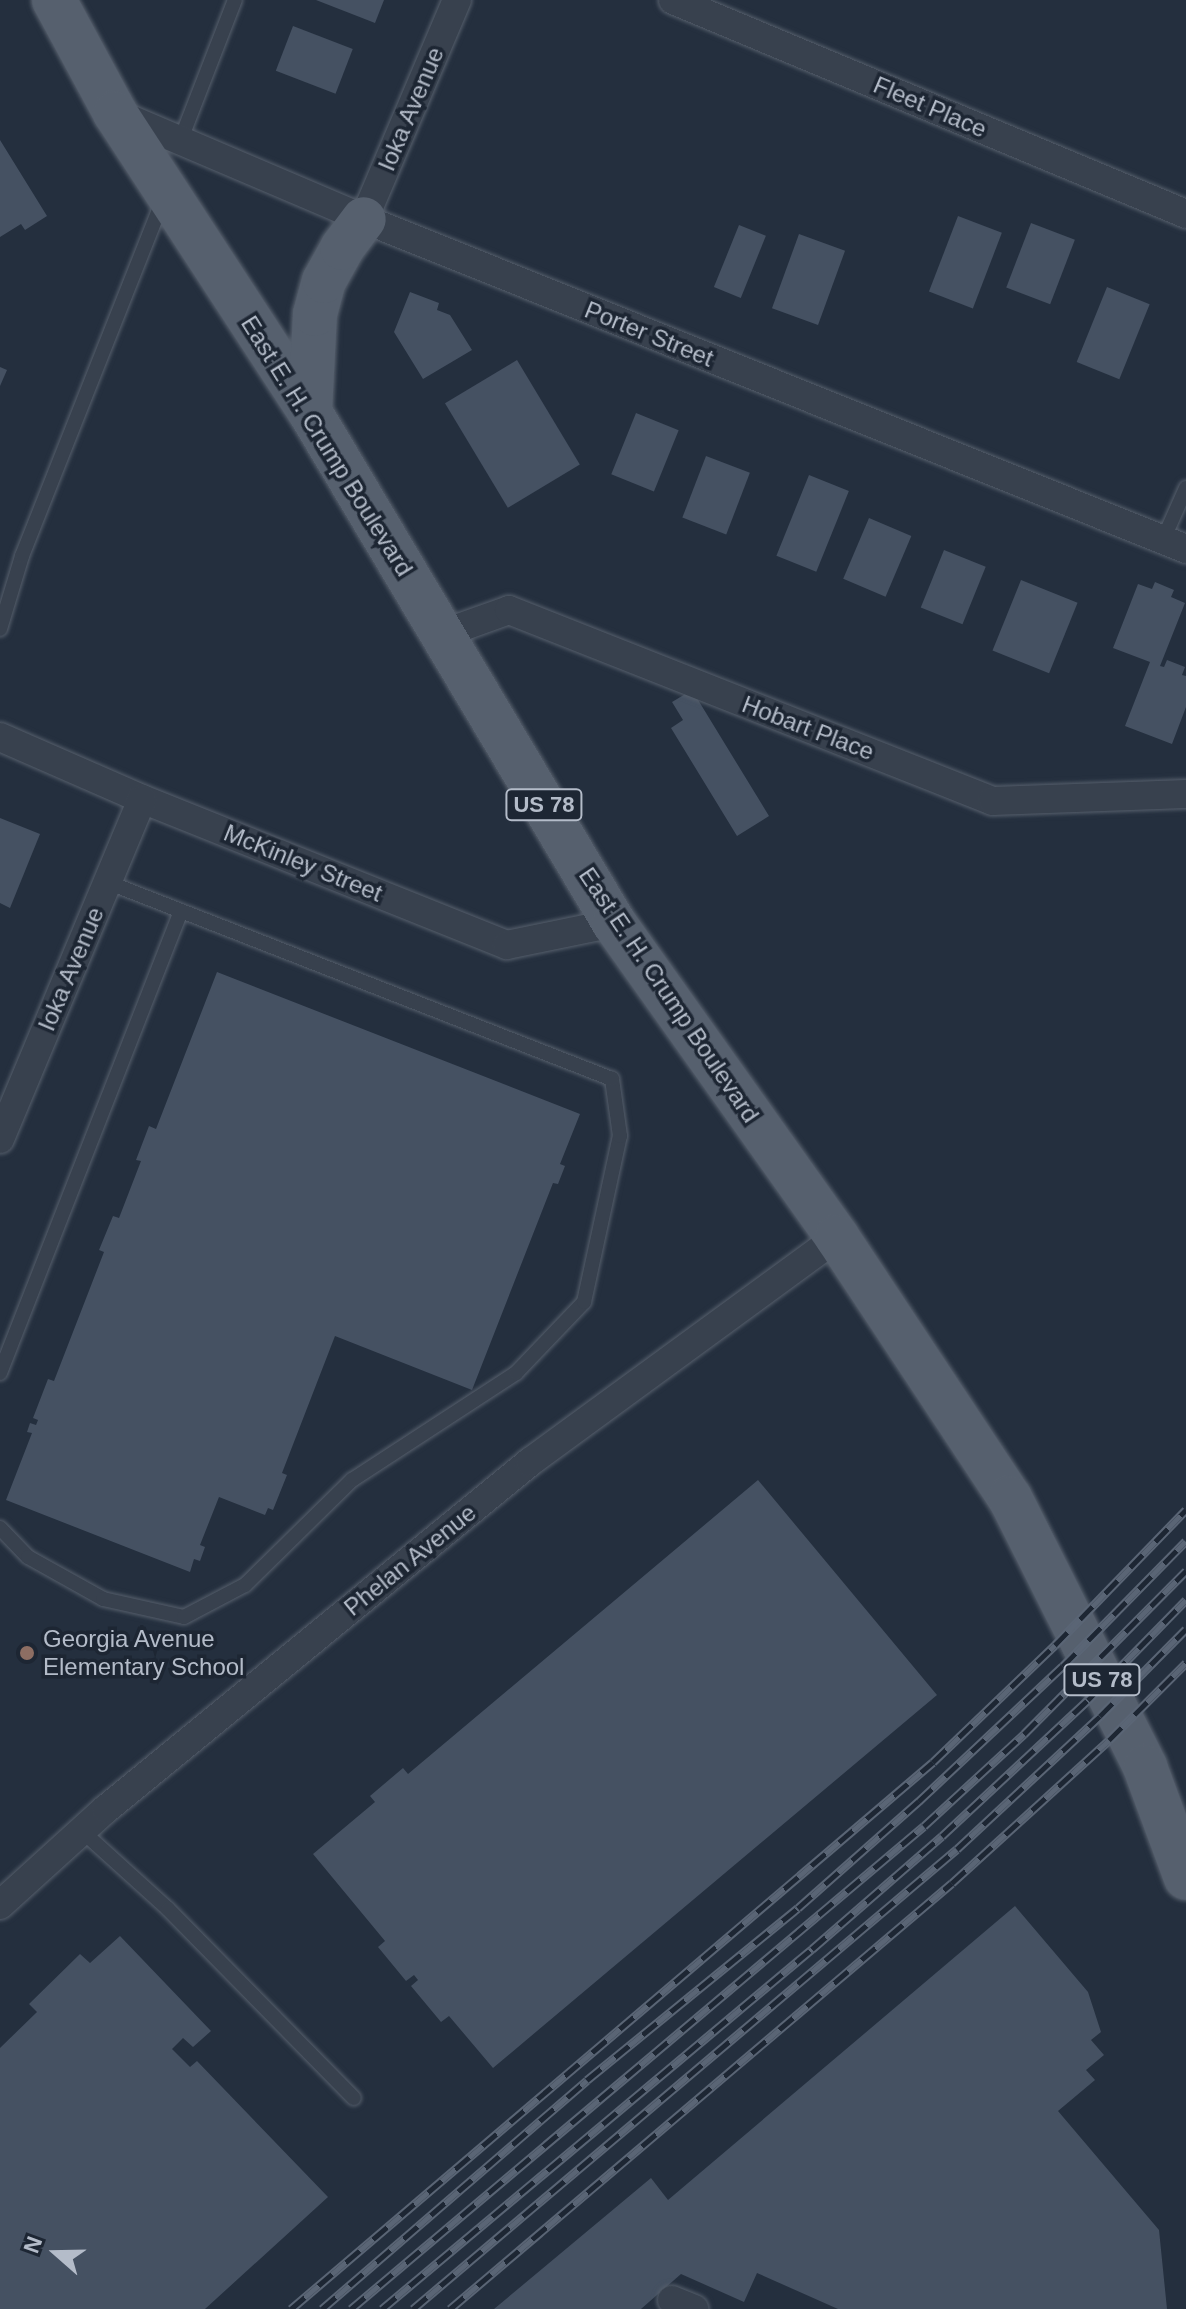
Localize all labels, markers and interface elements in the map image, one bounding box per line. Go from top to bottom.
street label: Ioka Avenue [372,42,450,176]
street label: Fleet Place [869,70,991,144]
street label: Porter Street [581,295,717,373]
street label: East E. H. Crump Boulevard [235,311,419,581]
street label: Hobart Place [738,690,878,766]
road number: US 78 [504,787,584,823]
street label: McKinley Street [220,818,386,908]
street label: East E. H. Crump Boulevard [573,862,765,1128]
street label: Ioka Avenue [32,902,110,1036]
street label: Phelan Avenue [338,1498,482,1622]
place label: Georgia Avenue Elementary School [43,1625,244,1681]
marker: Georgia Avenue Elementary School [18,1644,36,1662]
road number: US 78 [1062,1662,1142,1698]
north arrow [16,2213,96,2293]
text: N [19,2233,47,2256]

